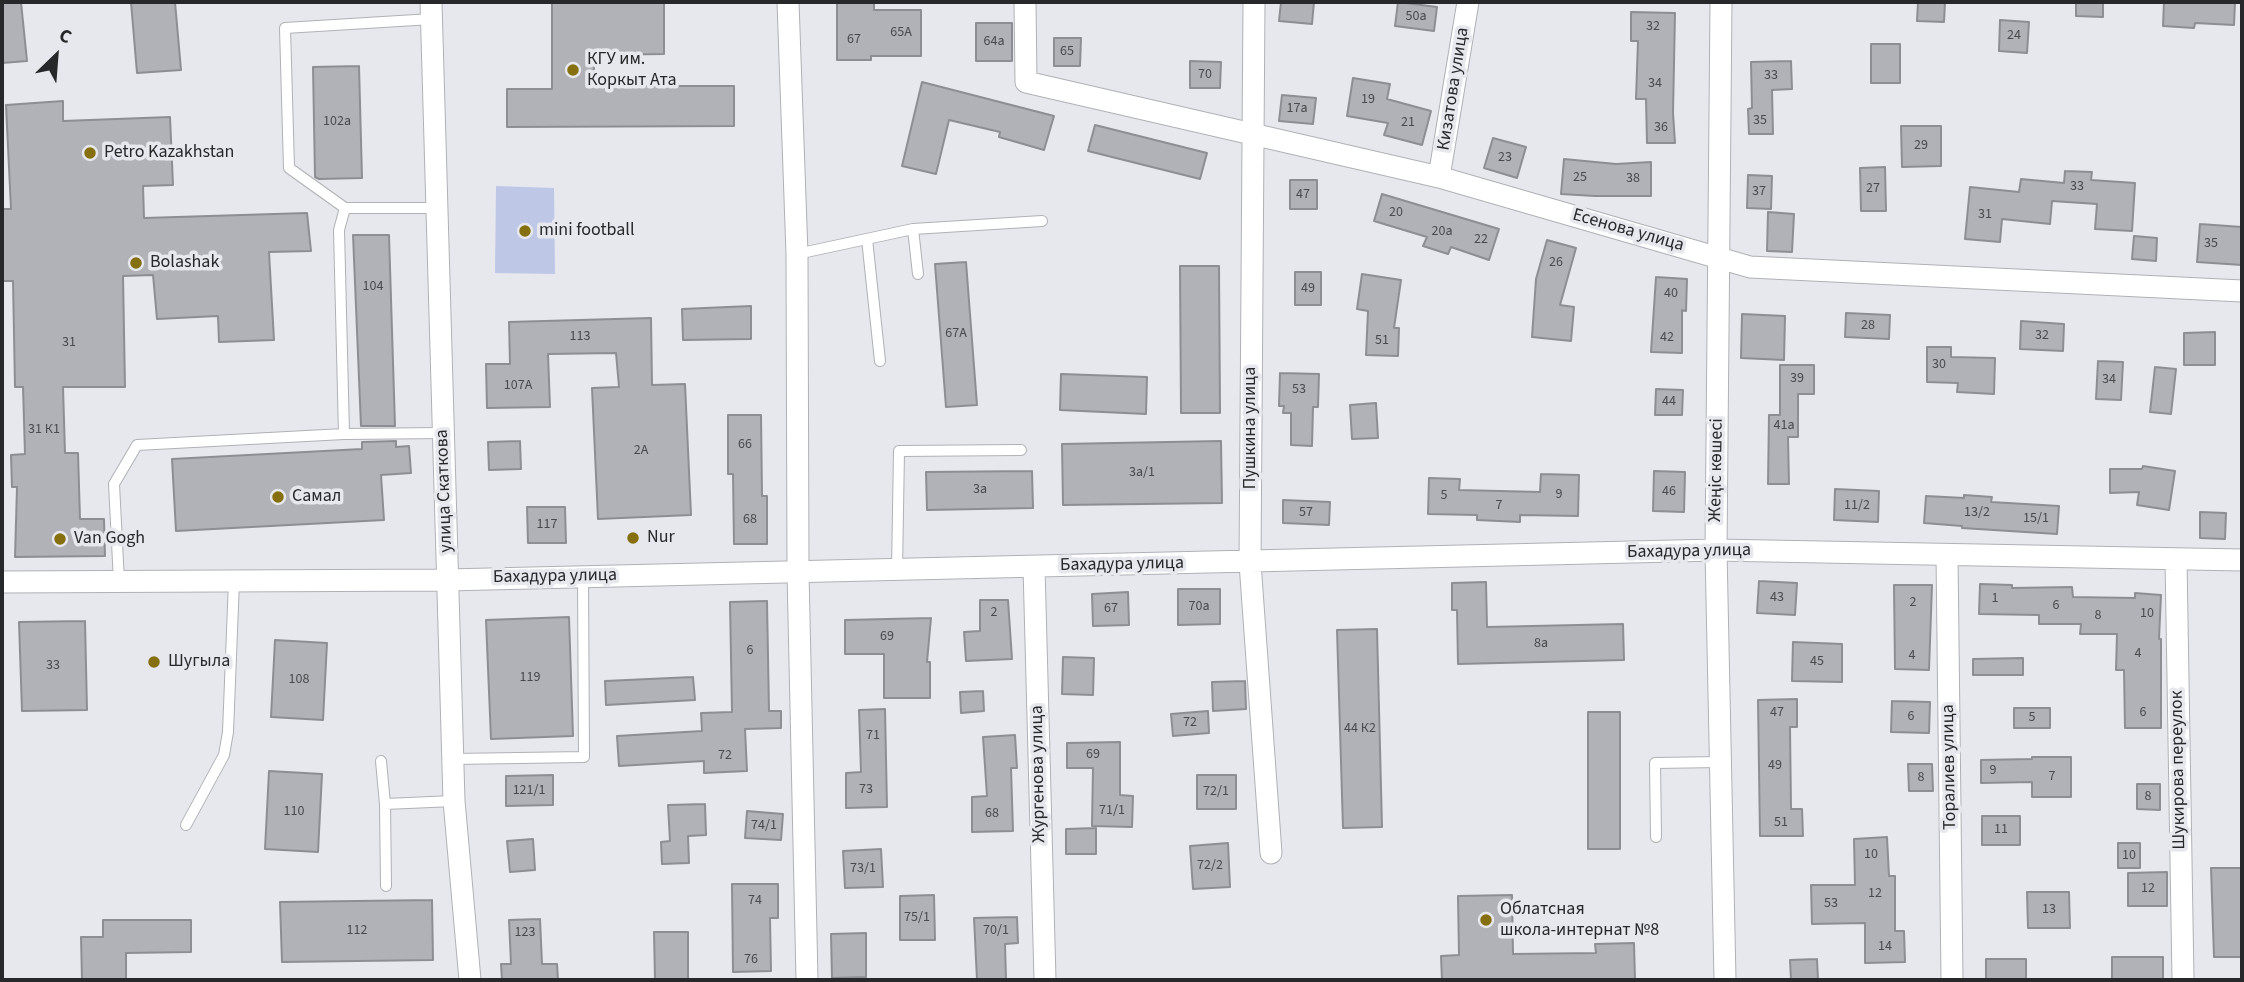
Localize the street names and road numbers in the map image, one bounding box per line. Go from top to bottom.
street label: Кизатова улица [1434,26,1474,152]
street label: Есенова улица [1570,205,1686,257]
street label: Пушкина улица [1240,367,1262,489]
street label: Жеңіс көшесі [1705,418,1729,522]
street label: улица Скаткова [432,429,458,553]
street label: Бахадура улица [1627,540,1751,564]
street label: Бахадура улица [1060,553,1184,577]
street label: Бахадура улица [493,565,617,589]
street label: Шукирова переулок [2167,690,2191,850]
street label: Торалиев улица [1938,704,1962,830]
street label: Жургенова улица [1027,705,1051,843]

